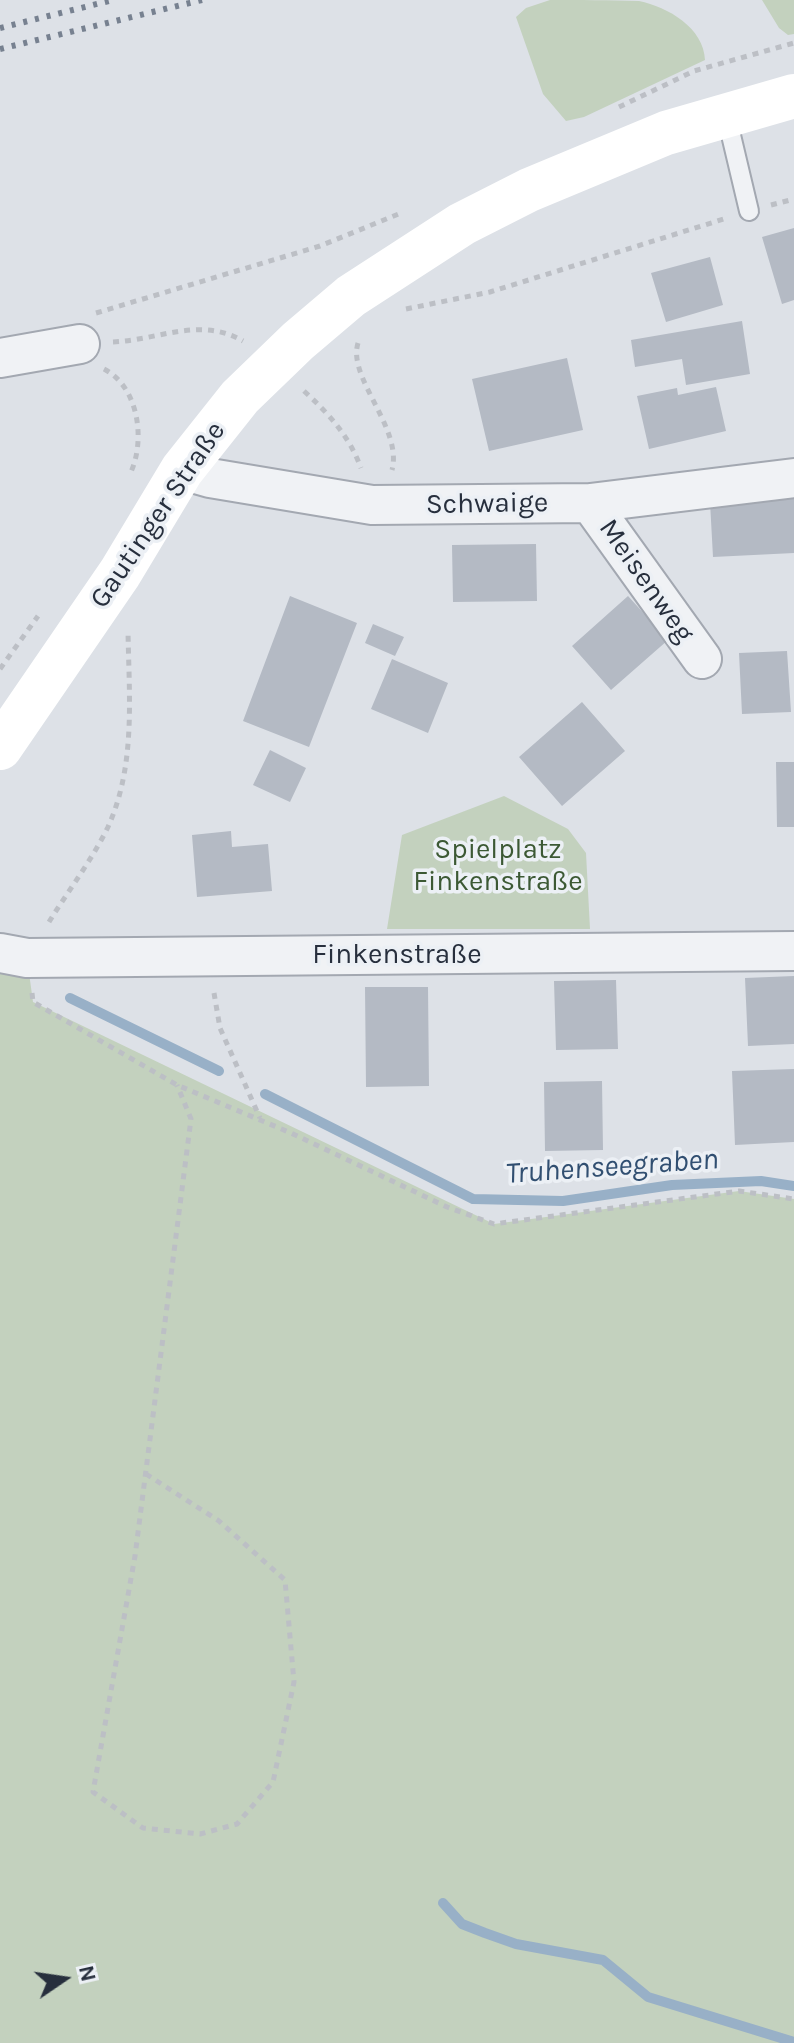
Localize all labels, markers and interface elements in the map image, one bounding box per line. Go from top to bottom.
street label: Gautinger Straße [83,415,233,615]
street label: Schwaige [425,486,549,522]
street label: Meisenweg [591,513,701,649]
park label: Spielplatz Finkenstraße [413,833,583,899]
street label: Finkenstraße [312,938,482,972]
water label: Truhenseegraben [504,1142,720,1192]
north arrow [24,1939,104,2019]
text: N [73,1963,102,1984]

